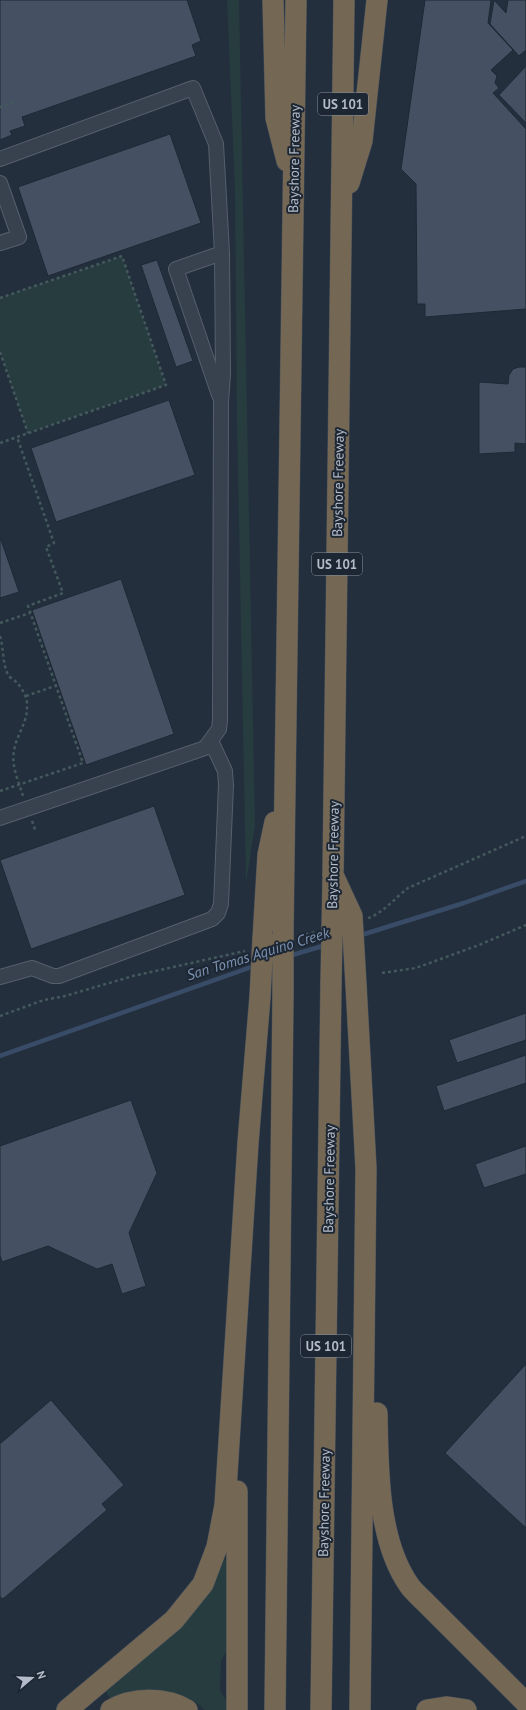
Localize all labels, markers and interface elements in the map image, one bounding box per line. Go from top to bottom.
road number: US 101 [318,93,368,115]
street label: Bayshore Freeway [284,104,304,213]
street label: Bayshore Freeway [328,428,348,537]
road number: US 101 [312,553,362,575]
street label: Bayshore Freeway [323,800,343,909]
water label: San Tomas Aquino Creek [184,922,333,984]
street label: Bayshore Freeway [319,1124,339,1233]
road number: US 101 [301,1335,351,1357]
street label: Bayshore Freeway [314,1448,334,1557]
north arrow [12,1658,52,1698]
text: N [34,1669,49,1680]

